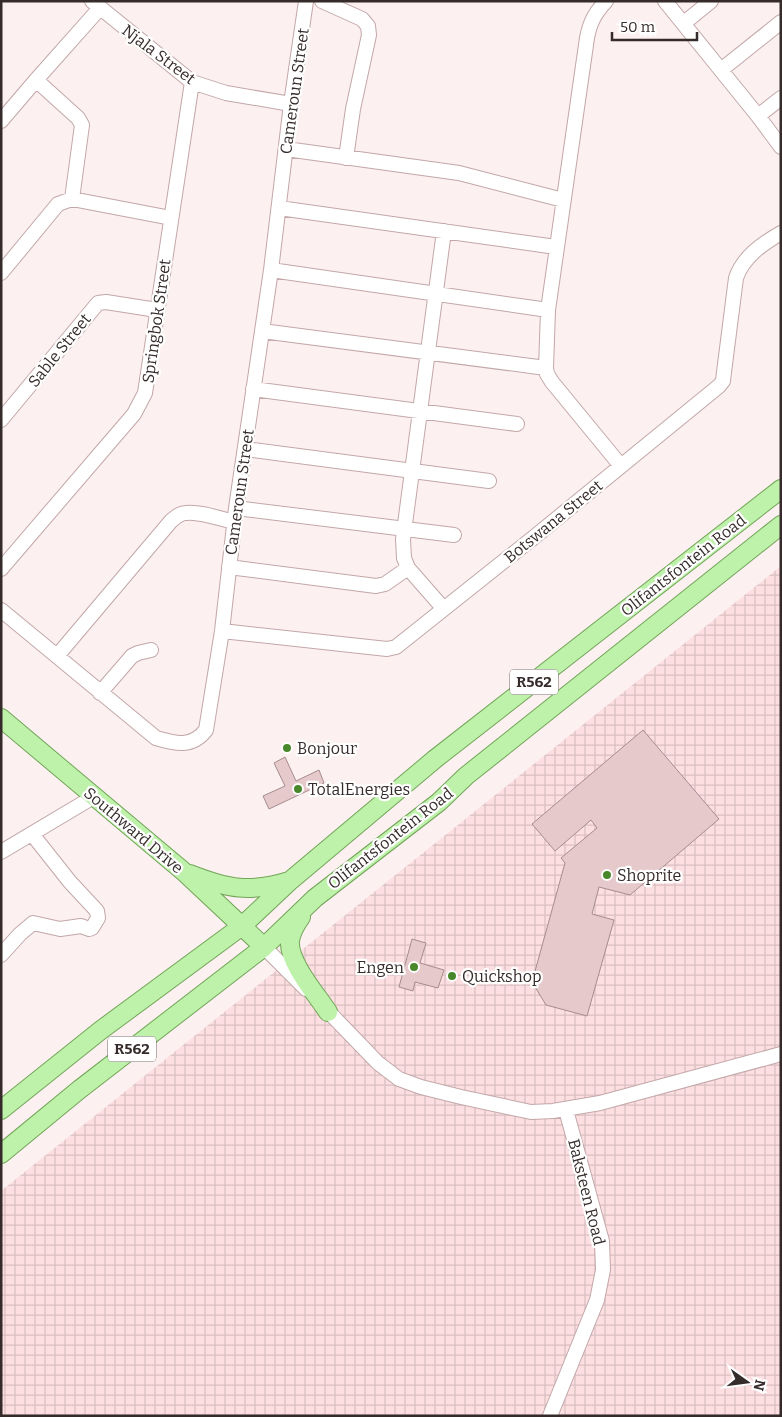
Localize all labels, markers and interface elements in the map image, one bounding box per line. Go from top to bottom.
scale bar [612,10,697,42]
text: 50 m [620,18,656,36]
street label: Njala Street [118,21,199,88]
street label: Cameroun Street [276,27,313,155]
street label: Springbok Street [138,258,175,384]
street label: Sable Street [24,310,95,391]
street label: Cameroun Street [221,428,258,556]
street label: Botswana Street [500,476,606,567]
street label: Olifantsfontein Road [617,510,750,620]
road number: R562 [510,670,558,694]
place label: Bonjour [297,739,357,758]
marker: Bonjour [281,742,293,754]
place label: TotalEnergies [308,780,410,799]
street label: Southward Drive [80,783,187,877]
marker: TotalEnergies [292,783,304,795]
street label: Olifantsfontein Road [324,783,457,893]
place label: Shoprite [617,866,681,885]
marker: Shoprite [601,869,613,881]
place label: Engen [356,958,404,977]
marker: Engen [408,961,420,973]
place label: Quickshop [462,967,541,986]
marker: Quickshop [446,970,458,982]
road number: R562 [108,1036,156,1062]
street label: Baksteen Road [564,1137,609,1248]
north arrow [722,1357,772,1407]
text: N [750,1378,769,1393]

